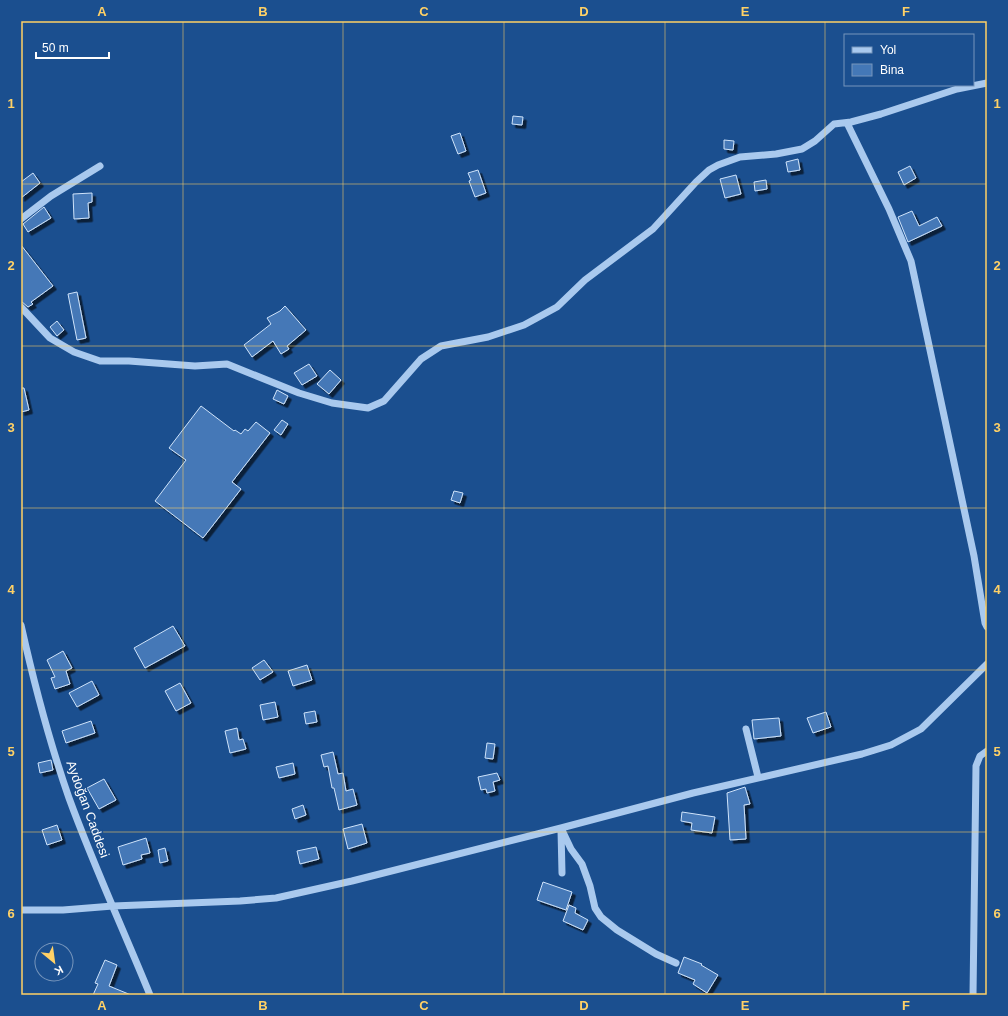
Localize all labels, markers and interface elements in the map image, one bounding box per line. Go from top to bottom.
text: A [97,4,107,19]
text: B [258,4,268,19]
text: C [419,4,429,19]
text: D [579,4,589,19]
text: E [741,4,750,19]
text: F [902,4,910,19]
scale bar [36,34,109,60]
legend [844,34,974,86]
text: 50 m [42,41,69,55]
text: Yol [880,43,896,57]
text: Bina [880,63,904,77]
text: 1 [7,96,15,111]
text: 1 [993,96,1001,111]
text: 2 [7,258,15,273]
text: 2 [993,258,1001,273]
text: 3 [7,420,15,435]
text: 3 [993,420,1001,435]
text: 4 [7,582,15,597]
text: 4 [993,582,1001,597]
text: 5 [7,744,15,759]
text: 5 [993,744,1001,759]
street label: Aydoğan Caddesi [63,758,113,860]
text: 6 [7,906,15,921]
text: 6 [993,906,1001,921]
north arrow [34,942,74,982]
text: K [52,964,65,978]
text: A [97,998,107,1013]
text: B [258,998,268,1013]
text: C [419,998,429,1013]
text: D [579,998,589,1013]
text: E [741,998,750,1013]
text: F [902,998,910,1013]

